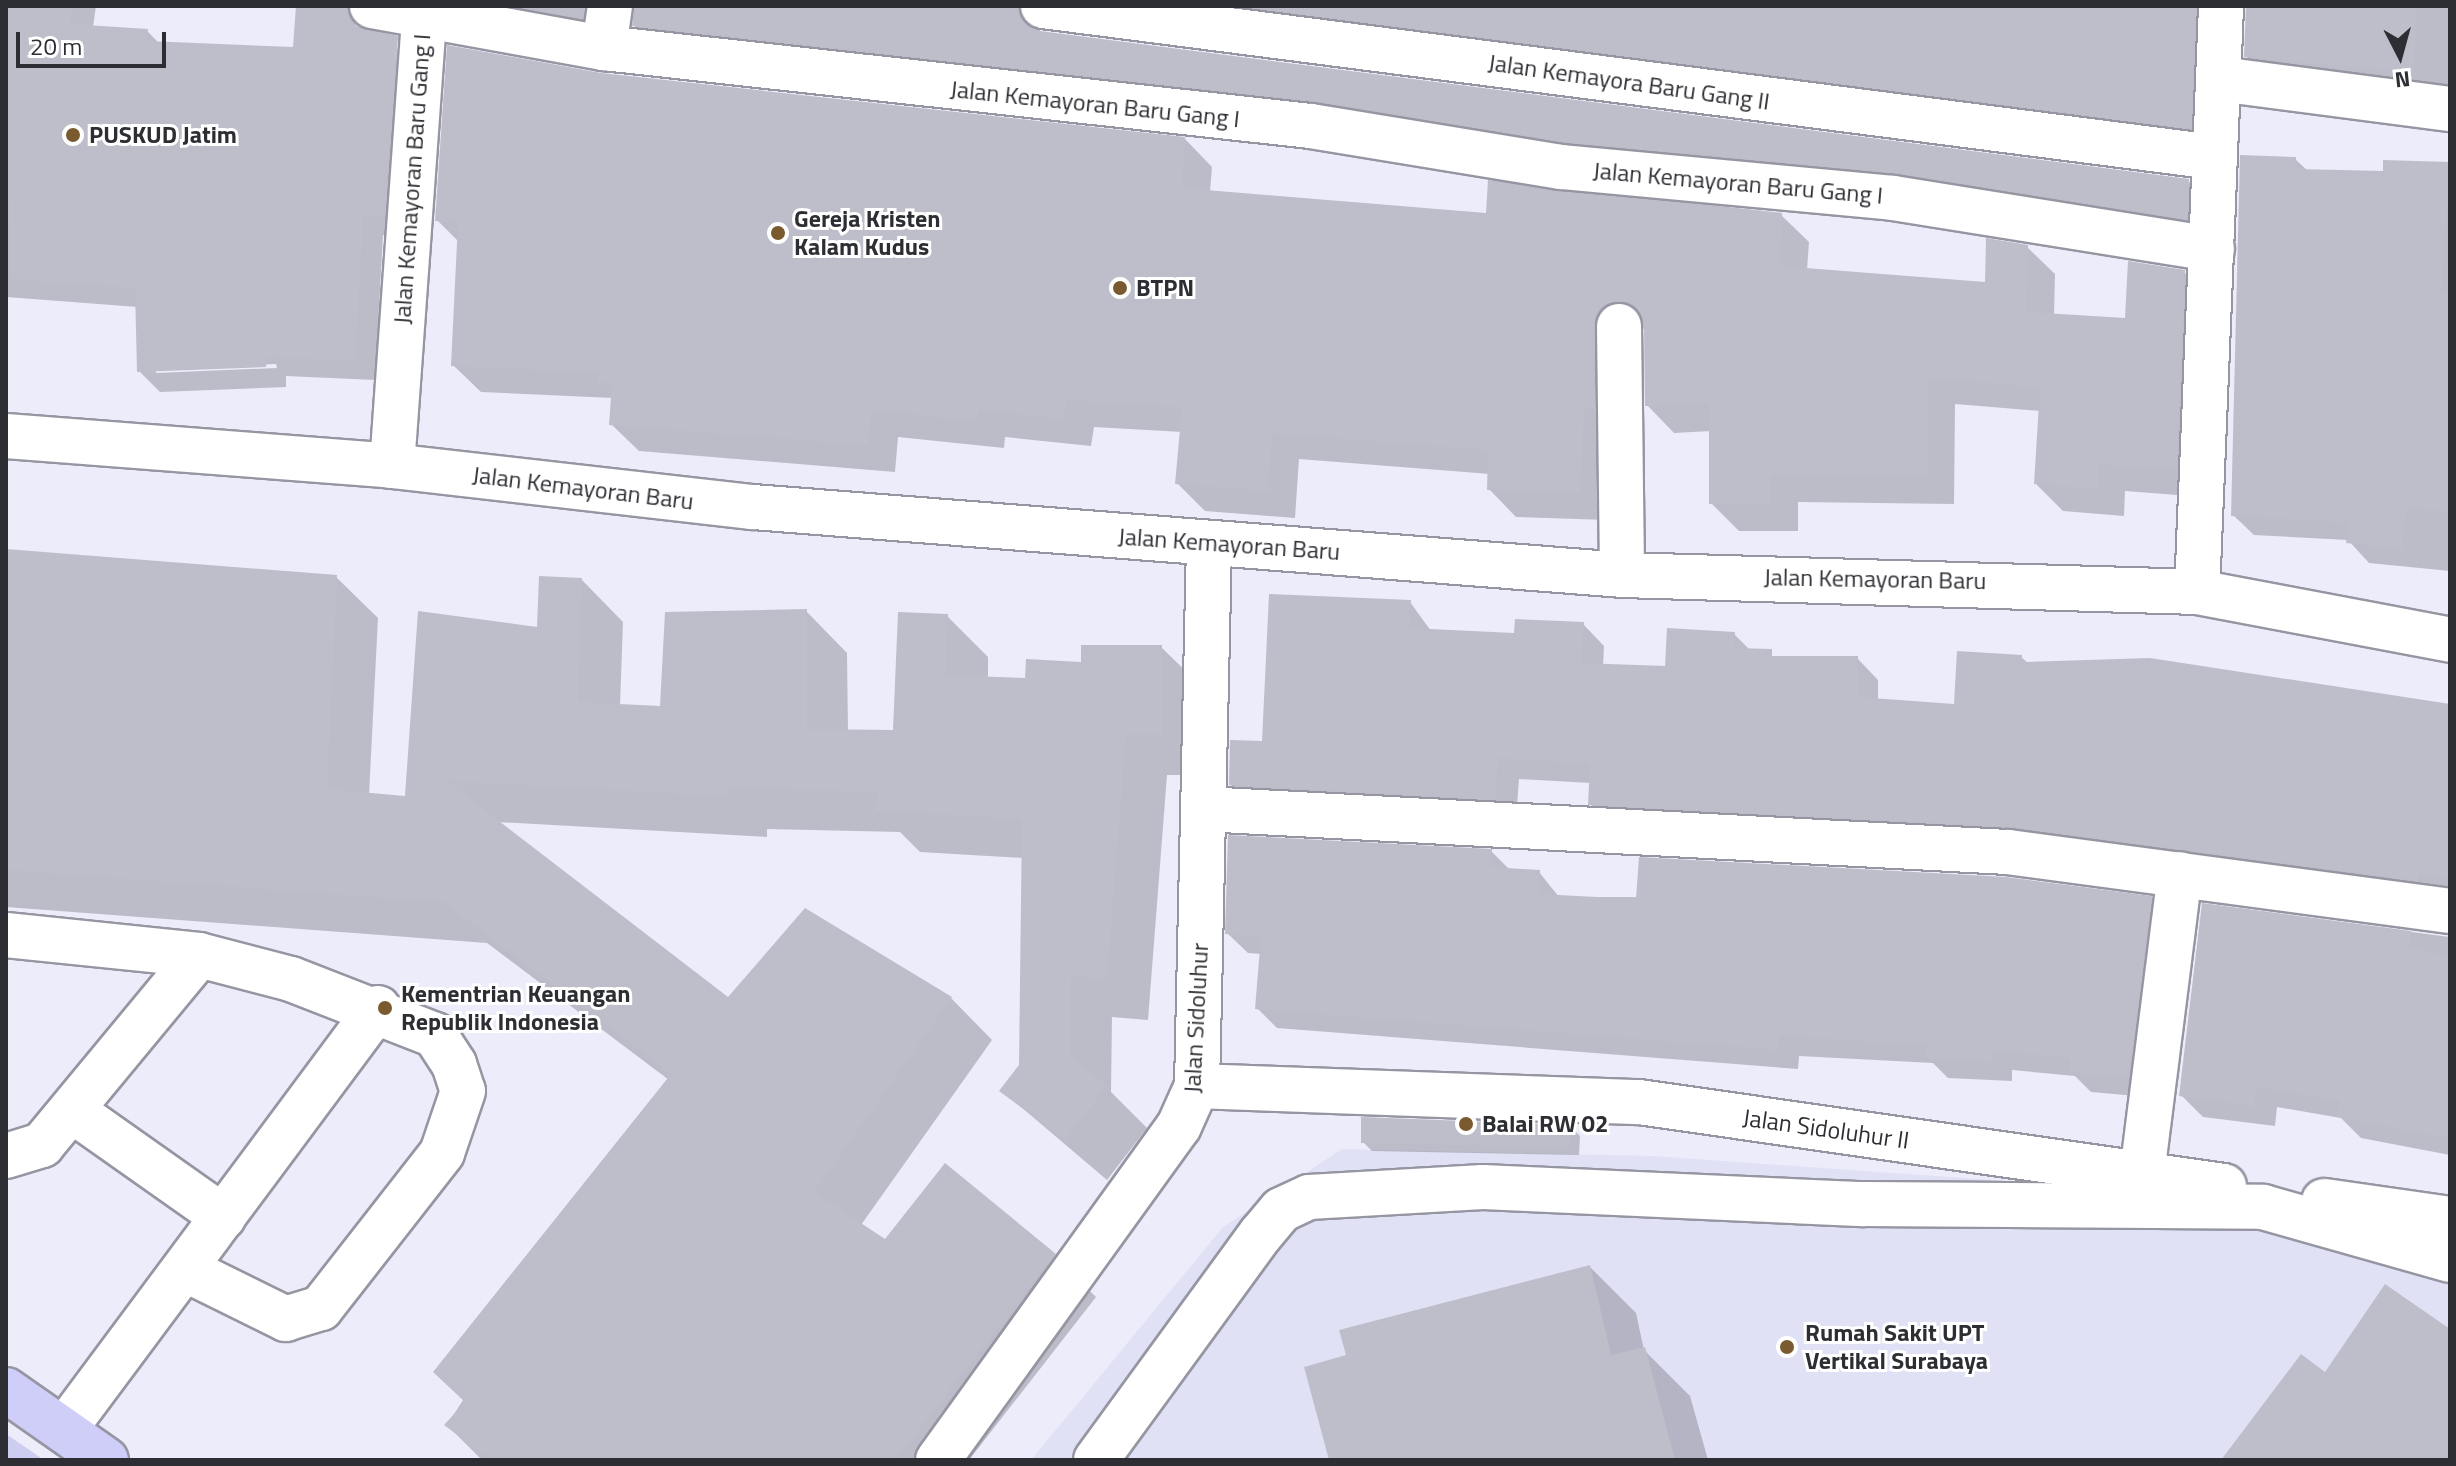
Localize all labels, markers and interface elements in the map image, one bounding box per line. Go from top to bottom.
scale bar [20,16,170,66]
north arrow [2360,16,2440,96]
text: 20 m [30,28,82,64]
street label: Jalan Kemayoran Baru Gang I [387,33,437,325]
street label: Jalan Kemayora Baru Gang II [1486,48,1772,116]
text: N [2393,62,2412,98]
street label: Jalan Kemayoran Baru Gang I [949,74,1241,134]
place label: PUSKUD Jatim [89,121,237,149]
marker: PUSKUD Jatim [64,126,82,144]
street label: Jalan Kemayoran Baru Gang I [1592,156,1884,210]
place label: Gereja Kristen Kalam Kudus [794,205,941,261]
marker: Gereja Kristen Kalam Kudus [769,224,787,242]
place label: BTPN [1136,274,1194,302]
marker: BTPN [1111,279,1129,297]
street label: Jalan Kemayoran Baru [471,460,695,516]
street label: Jalan Kemayoran Baru [1117,522,1341,566]
street label: Jalan Kemayoran Baru [1764,563,1986,595]
street label: Jalan Sidoluhur [1178,942,1214,1094]
place label: Kementrian Keuangan Republik Indonesia [401,980,631,1036]
marker: Kementrian Keuangan Republik Indonesia [376,999,394,1017]
street label: Jalan Sidoluhur II [1741,1103,1911,1155]
place label: Balai RW 02 [1482,1110,1608,1138]
marker: Balai RW 02 [1457,1115,1475,1133]
place label: Rumah Sakit UPT Vertikal Surabaya [1805,1319,1988,1375]
marker: Rumah Sakit UPT Vertikal Surabaya [1776,1336,1798,1358]

